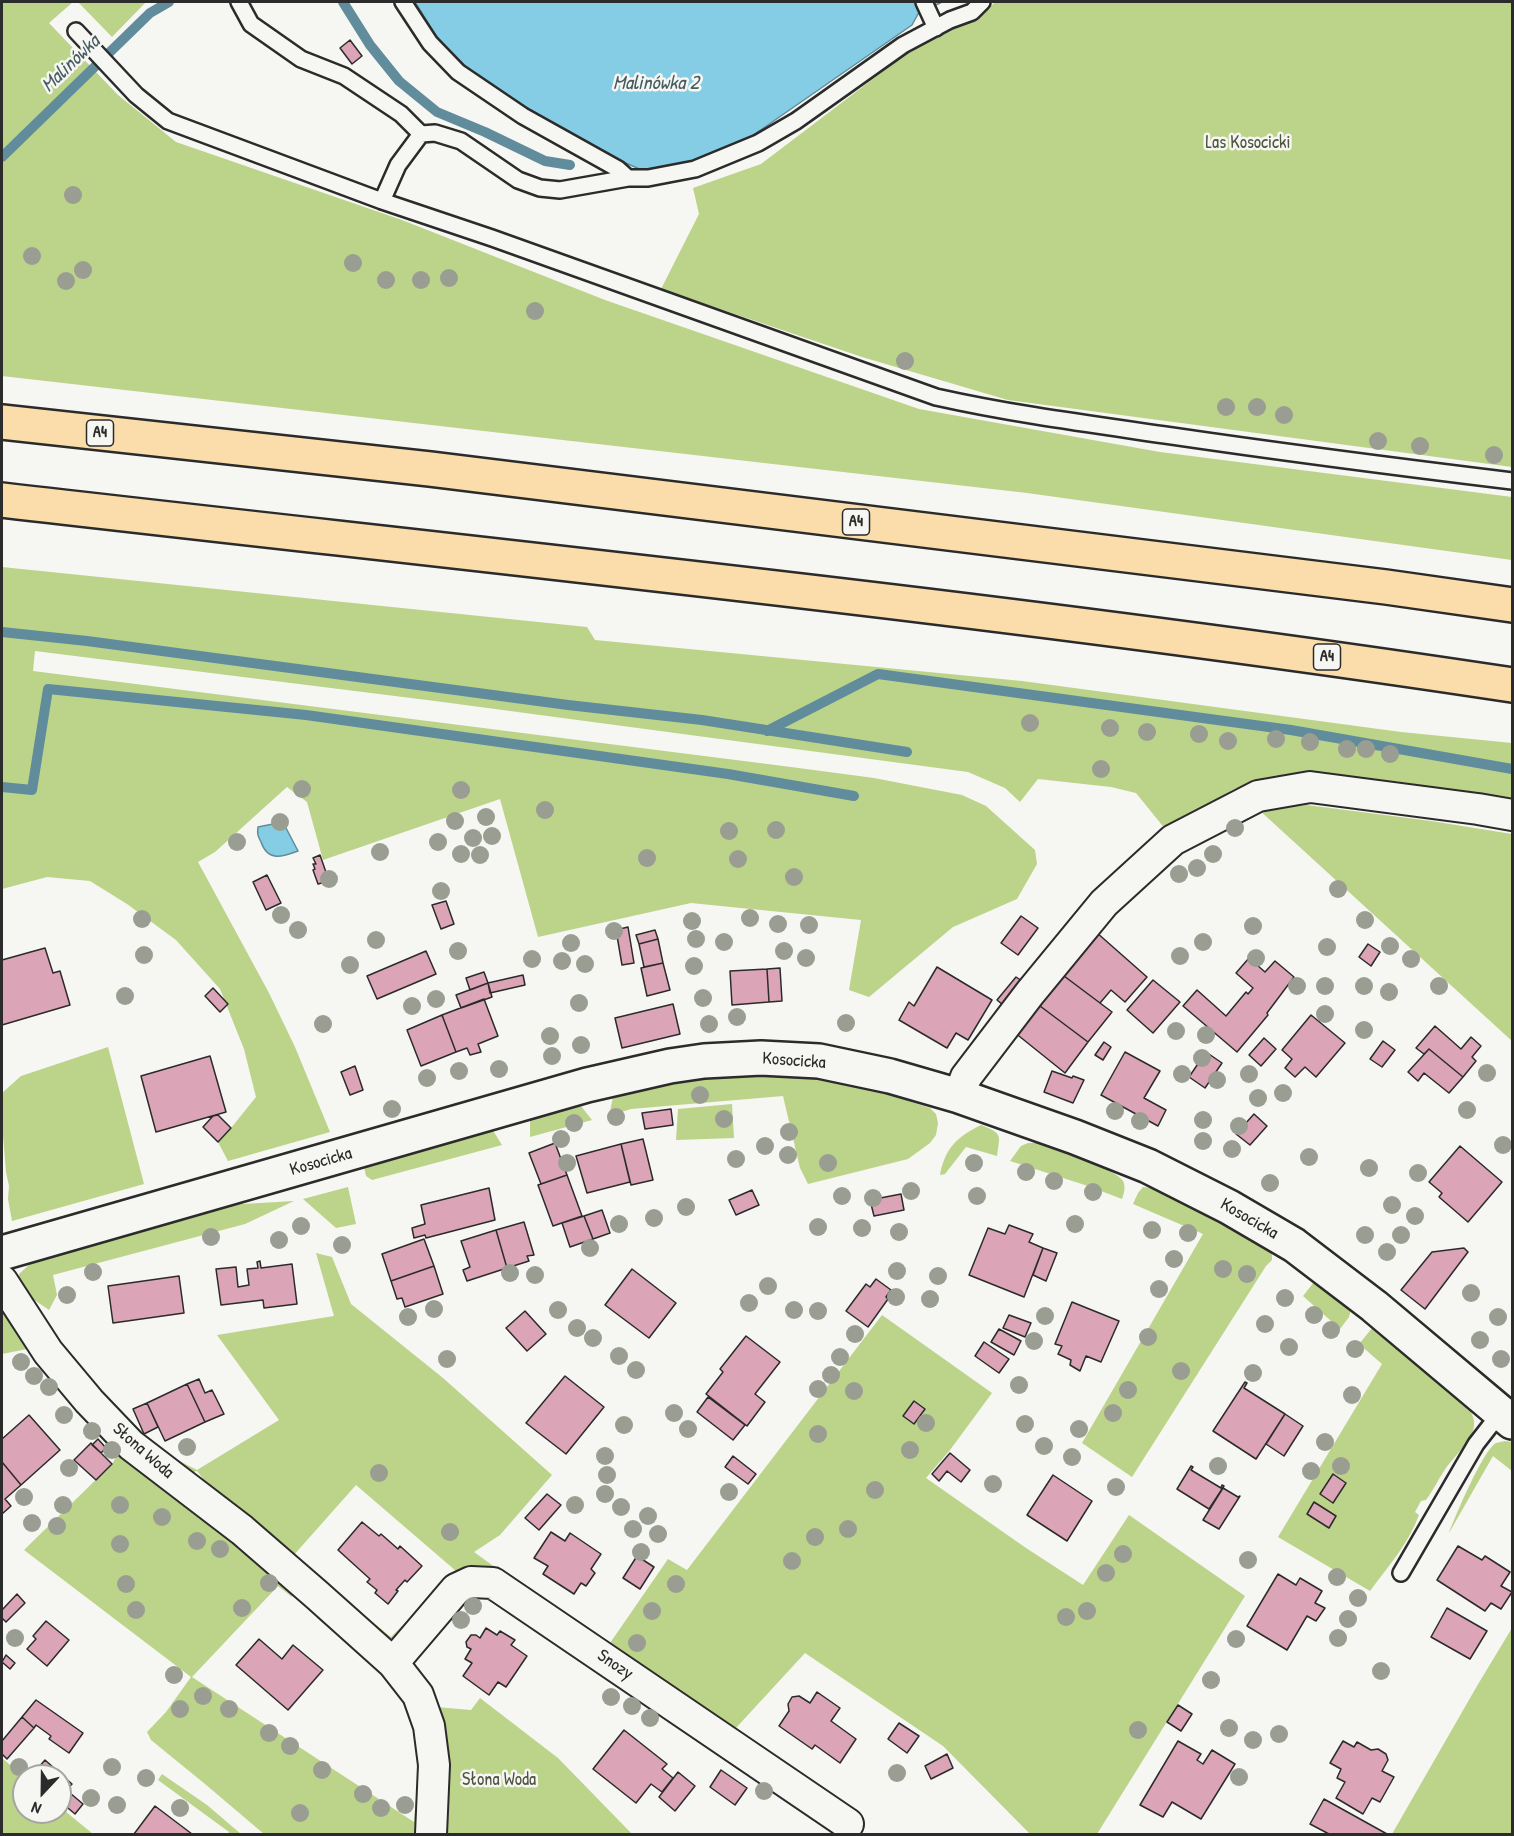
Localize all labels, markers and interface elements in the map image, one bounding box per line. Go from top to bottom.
water label: Malinówka [37,30,105,98]
water label: Malinówka 2 [613,72,699,96]
park label: Las Kosocicki [1205,132,1291,154]
road number: A4 [86,420,114,446]
road number: A4 [842,509,870,535]
road number: A4 [1314,644,1340,670]
street label: Kosocicka [762,1048,826,1074]
street label: Kosocicka [288,1143,354,1181]
street label: Kosocicka [1216,1194,1282,1244]
street label: Słona Woda [108,1419,178,1483]
street label: Snozy [593,1645,637,1685]
north arrow [12,1764,72,1824]
park label: Słona Woda [462,1769,536,1791]
text: N [28,1797,44,1821]

